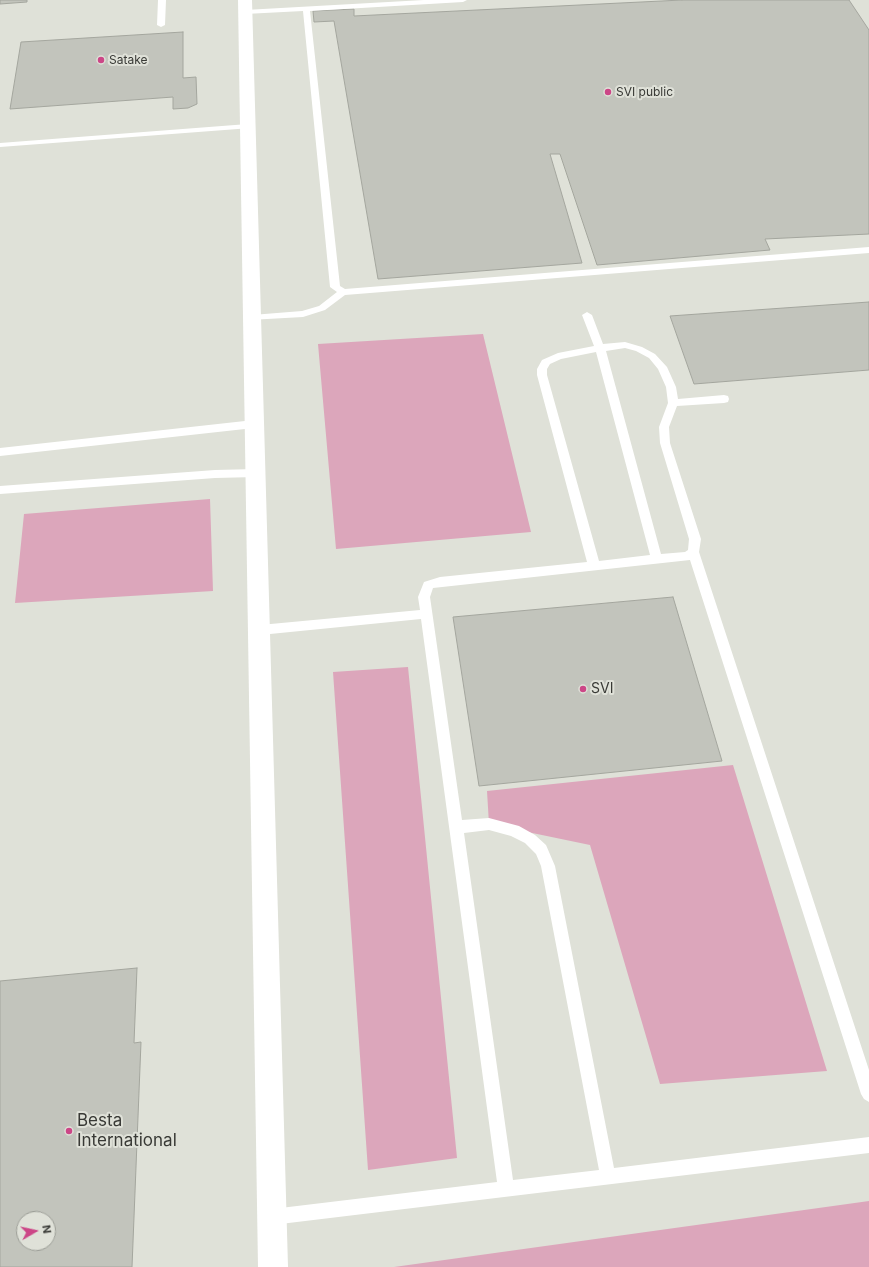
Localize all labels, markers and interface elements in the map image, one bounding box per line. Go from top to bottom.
place label: Satake [109,53,147,67]
marker: Satake [96,55,106,65]
place label: SVI public [616,85,673,99]
marker: SVI public [603,87,613,97]
place label: SVI [591,681,613,697]
marker: SVI [578,684,588,694]
place label: Besta International [77,1111,177,1151]
marker: Besta International [64,1126,74,1136]
north arrow [16,1211,56,1251]
text: N [39,1224,54,1235]

